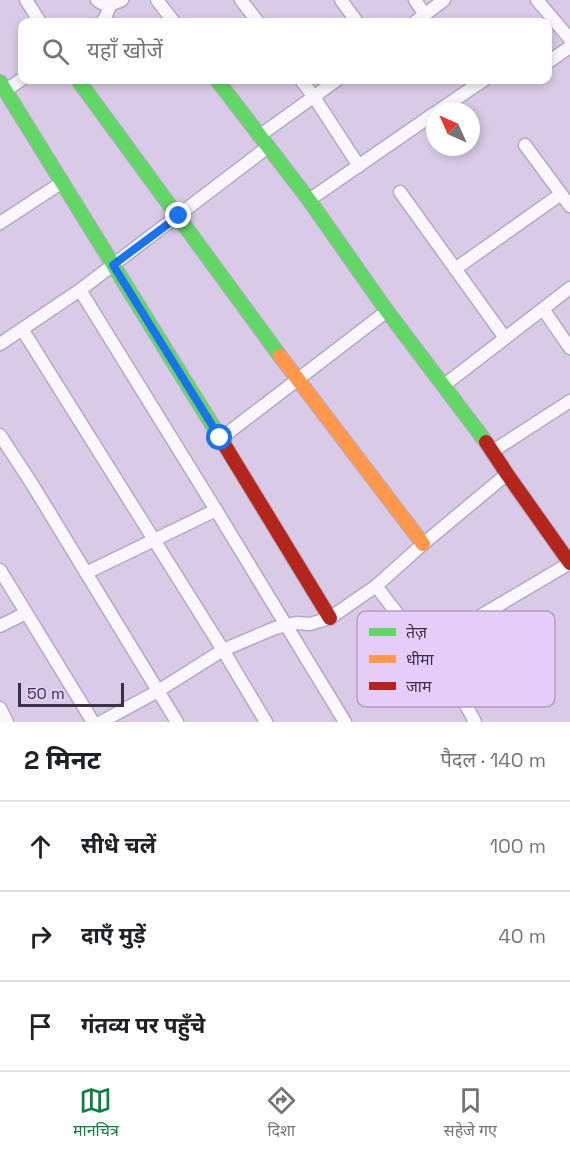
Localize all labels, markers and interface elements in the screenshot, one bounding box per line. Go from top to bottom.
search box [18,18,552,84]
icon: search [39,35,72,68]
text: यहाँ खोजें [87,36,163,64]
north arrow [426,102,480,156]
route end [165,202,191,228]
route start [206,424,232,450]
legend [357,611,555,707]
text: तेज़ [406,622,428,643]
text: धीमा [406,649,435,670]
text: जाम [406,676,432,697]
scale bar [18,680,124,708]
text: 50 m [27,683,65,704]
text: 2 मिनट [24,743,101,777]
text: पैदल · 140 m [440,747,546,773]
icon: ahead [24,830,57,863]
text: सीधे चलें [81,831,156,859]
text: 100 m [490,833,546,859]
icon: right [24,920,57,953]
text: दाएँ मुड़ें [81,921,146,949]
text: 40 m [498,923,546,949]
icon: arrive [24,1010,57,1043]
text: गंतव्य पर पहुँचे [81,1011,205,1039]
tab: मानचित्र [73,1084,119,1143]
tab: दिशा [265,1084,298,1143]
tab: सहेजे गए [444,1084,497,1143]

